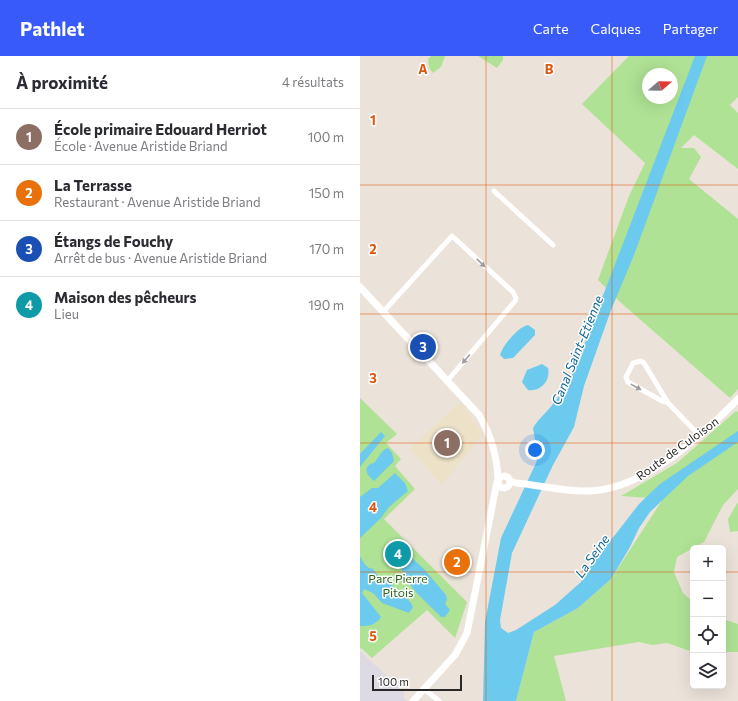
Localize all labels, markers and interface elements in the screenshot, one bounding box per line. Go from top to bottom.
text: Pathlet [20,17,85,40]
text: Carte [533,20,569,37]
text: Calques [591,20,641,37]
text: Partager [663,20,718,37]
text: A [418,61,428,77]
text: B [545,61,554,77]
north arrow [642,68,678,104]
text: À proximité [16,72,108,93]
text: 4 résultats [282,74,344,90]
text: 1 [370,112,376,128]
text: École primaire Edouard Herriot [54,120,267,138]
text: 1 [26,129,32,145]
text: 100 m [308,129,344,145]
text: École · Avenue Aristide Briand [54,138,228,154]
text: La Terrasse [54,176,132,194]
text: 2 [25,185,33,201]
text: 150 m [309,185,344,201]
text: Restaurant · Avenue Aristide Briand [54,194,261,210]
text: Étangs de Fouchy [54,232,173,250]
text: 3 [25,241,33,257]
text: 170 m [309,241,344,257]
text: 2 [369,241,377,257]
text: Arrêt de bus · Avenue Aristide Briand [54,250,267,266]
one-way arrow [476,258,486,268]
text: Maison des pêcheurs [54,288,197,306]
water label: Canal Saint-Etienne [548,293,606,407]
text: 4 [25,297,33,313]
text: 190 m [308,297,344,313]
text: Lieu [54,306,79,322]
pin: 3 [410,332,436,362]
one-way arrow [461,354,470,365]
text: 3 [369,370,377,386]
one-way arrow [630,384,642,391]
street label: Route de Culoison [633,413,721,483]
pin: 1 [434,428,460,458]
your location [525,440,545,460]
text: 4 [369,499,377,515]
water label: La Seine [571,531,613,581]
pin: 4 [385,539,411,569]
map controls [690,545,726,689]
button: + [690,545,726,581]
pin: 2 [444,547,470,577]
park label: Parc Pierre Pitois [368,571,428,599]
button: − [690,581,726,617]
button: locate [690,617,726,653]
text: 5 [369,628,377,644]
button: layers [690,653,726,689]
scale bar [372,673,462,692]
text: 100 m [378,675,409,688]

